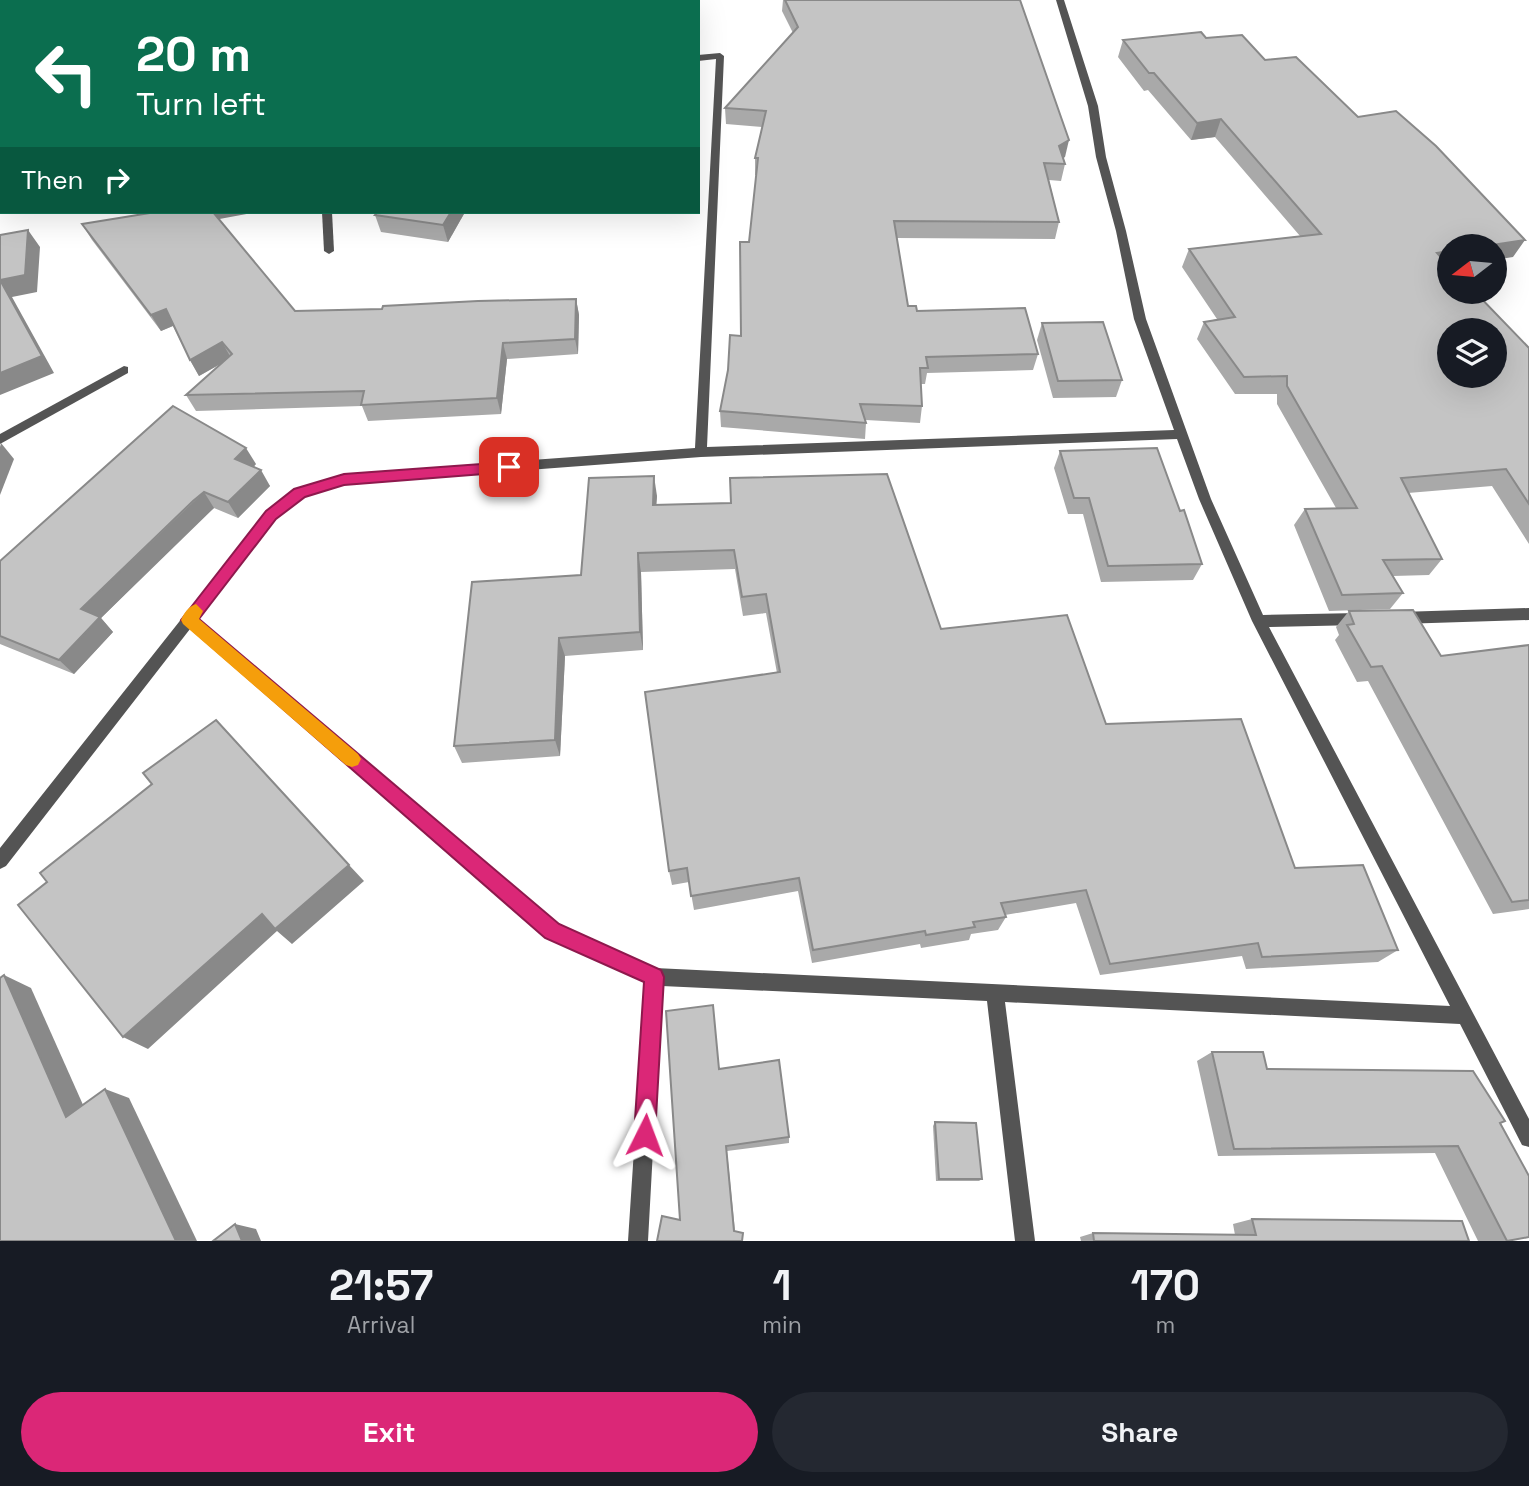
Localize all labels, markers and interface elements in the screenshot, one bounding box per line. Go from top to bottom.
text: 20 m [136,23,251,85]
icon: left [21,28,112,119]
text: Turn left [136,84,266,124]
icon: right [98,161,136,199]
text: Then [21,163,84,197]
north arrow [1437,234,1507,304]
map controls [1437,234,1507,388]
button: layers [1437,318,1507,388]
pin [479,437,539,497]
icon: arrive [490,448,528,486]
position arrow [608,1098,682,1172]
text: 21:57 [329,1259,433,1312]
text: 1 [773,1259,792,1312]
text: 170 [1131,1259,1200,1312]
text: Arrival [347,1310,415,1340]
text: min [762,1310,802,1340]
text: m [1156,1310,1175,1340]
button: Exit [21,1392,758,1472]
button: Share [772,1392,1508,1472]

